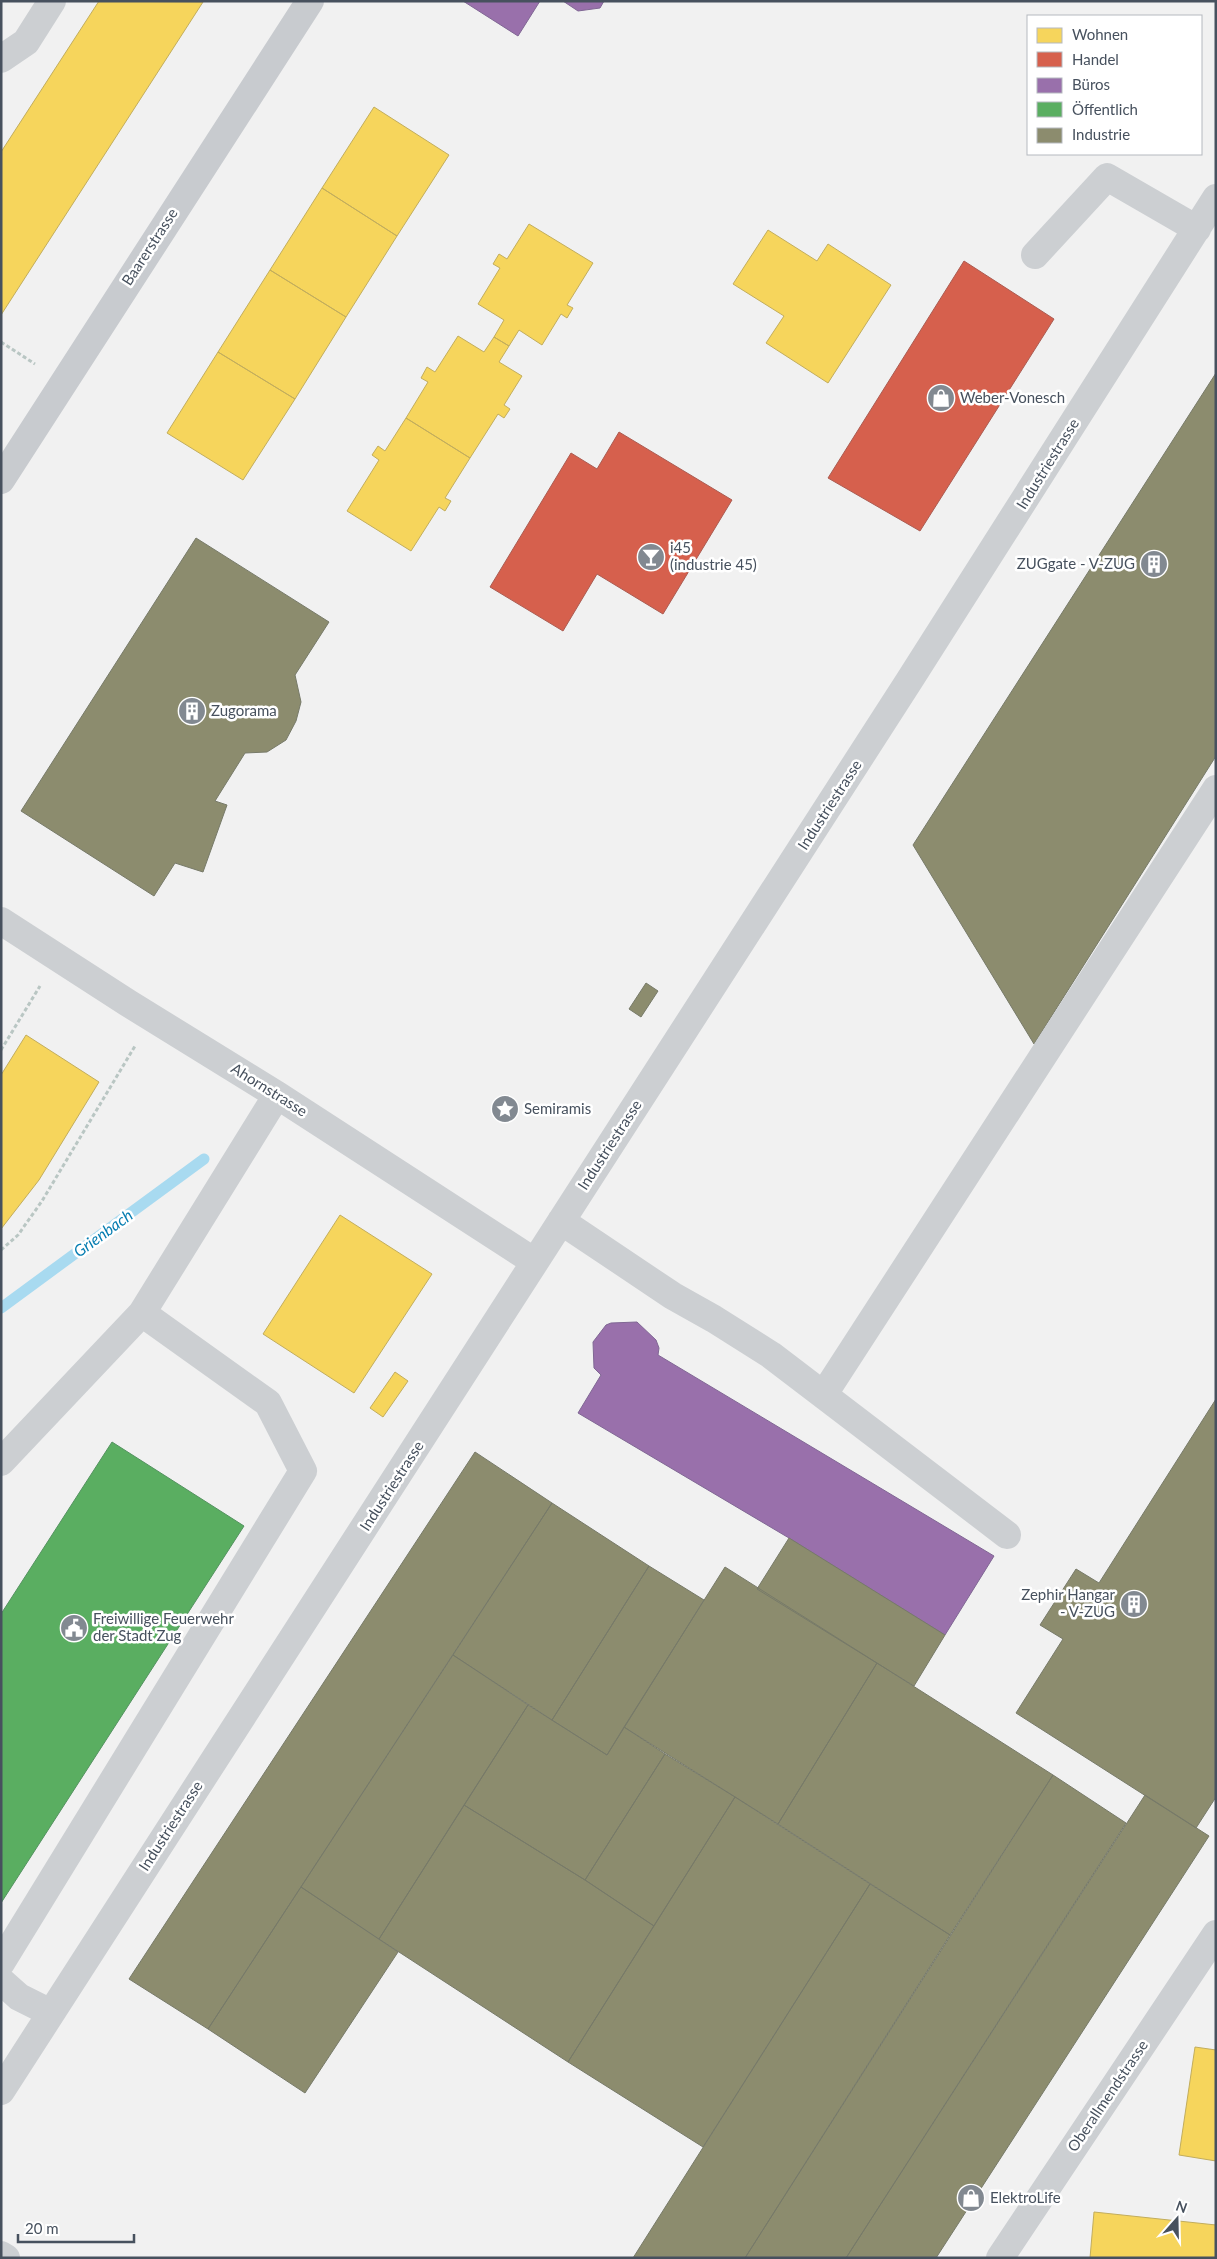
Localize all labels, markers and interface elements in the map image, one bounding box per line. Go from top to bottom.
legend [1027,15,1202,155]
text: Wohnen [1072,25,1128,43]
text: Handel [1072,50,1119,68]
text: Büros [1072,75,1110,93]
text: Öffentlich [1072,100,1138,118]
text: Industrie [1072,125,1130,143]
street label: Baarerstrasse [117,204,181,288]
shop icon: Weber-Vonesch [926,383,956,413]
place label: Weber-Vonesch [960,388,1065,406]
street label: Industriestrasse [1012,415,1082,512]
place label: i45 (industrie 45) [670,538,757,573]
bar icon: i45 (industrie 45) [636,542,666,572]
building icon: ZUGgate - V-ZUG [1139,549,1169,579]
place label: ZUGgate - V-ZUG [1017,554,1135,572]
building icon: Zugorama [177,696,207,726]
place label: Zugorama [211,701,277,719]
street label: Industriestrasse [793,756,865,853]
street label: Ahornstrasse [228,1059,311,1120]
place icon: Semiramis [490,1094,520,1124]
street label: Industriestrasse [573,1096,645,1193]
place label: Semiramis [524,1099,591,1117]
water label: Grienbach [69,1205,136,1260]
street label: Industriestrasse [355,1437,427,1534]
place label: Zephir Hangar - V-ZUG [1021,1585,1116,1620]
building icon: Zephir Hangar - V-ZUG [1119,1589,1149,1619]
place label: Freiwillige Feuerwehr der Stadt Zug [93,1609,234,1644]
public building icon: Freiwillige Feuerwehr der Stadt Zug [59,1613,89,1643]
street label: Industriestrasse [134,1777,206,1874]
street label: Oberallmendstrasse [1063,2036,1151,2155]
shop icon: ElektroLife [956,2183,986,2213]
place label: ElektroLife [990,2188,1061,2206]
north arrow [1152,2194,1202,2244]
text: N [1174,2196,1190,2216]
scale bar [18,2212,134,2244]
text: 20 m [25,2219,59,2237]

